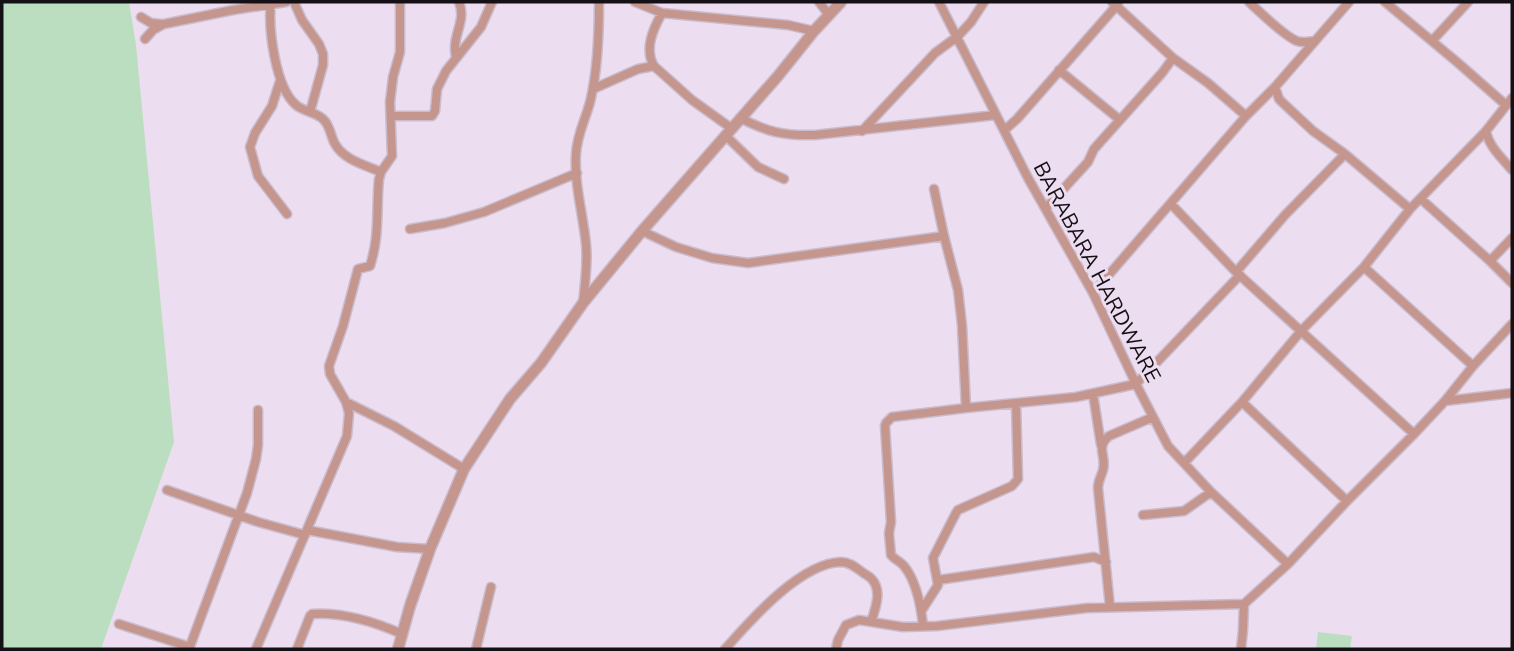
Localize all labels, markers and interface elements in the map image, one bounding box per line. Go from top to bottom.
street label: BARABARA HARDWARE [1027,157,1167,387]

